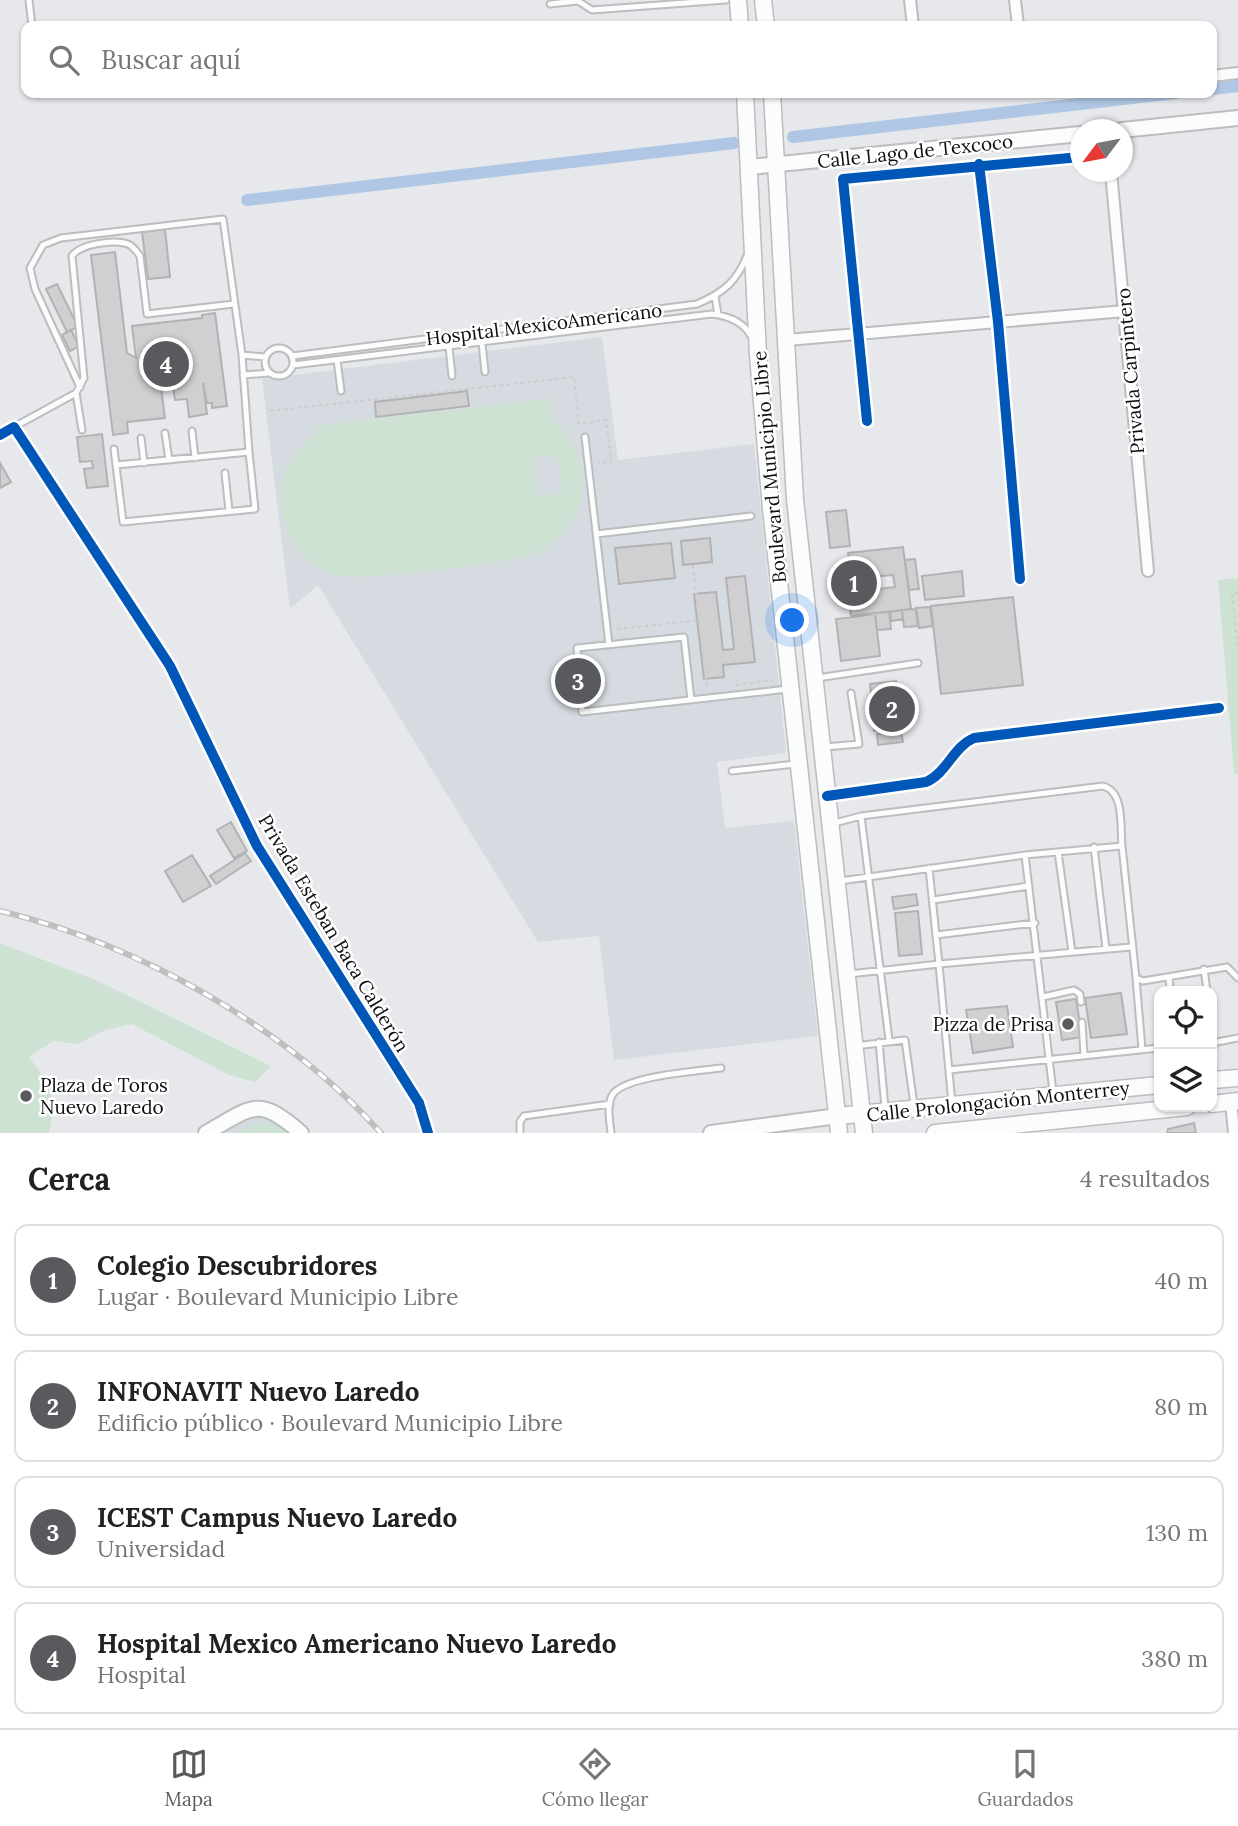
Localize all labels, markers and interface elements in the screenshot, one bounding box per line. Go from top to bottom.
search box [21,21,1217,98]
icon: search [45,41,83,79]
text: Buscar aquí [101,43,241,76]
north arrow [1070,119,1133,182]
street label: Calle Lago de Texcoco [816,129,1014,173]
street label: Privada Carpintero [1111,287,1149,455]
street label: Hospital MexicoAmericano [425,298,663,350]
pin: 4 [143,338,189,390]
street label: Boulevard Municipio Libre [747,350,791,584]
pin: 1 [831,557,877,609]
your location [775,603,809,637]
pin: 3 [555,655,601,707]
pin: 2 [869,683,915,735]
street label: Privada Esteban Baca Calderón [253,810,415,1056]
map controls [1154,986,1217,1112]
button: locate [1154,986,1217,1049]
place label: Pizza de Prisa [933,1012,1054,1036]
marker: Pizza de Prisa [1060,1016,1076,1032]
button: layers [1154,1049,1217,1112]
place label: Plaza de Toros Nuevo Laredo [40,1073,168,1119]
street label: Calle Prolongación Monterrey [865,1075,1131,1127]
marker: Plaza de Toros Nuevo Laredo [18,1088,34,1104]
text: Cerca [28,1160,110,1198]
text: 4 resultados [1080,1164,1210,1193]
text: Colegio Descubridores [97,1249,377,1282]
text: 1 [48,1266,58,1295]
text: 40 m [1155,1266,1208,1295]
text: Lugar · Boulevard Municipio Libre [97,1282,458,1311]
text: INFONAVIT Nuevo Laredo [97,1375,420,1408]
text: 2 [47,1392,59,1421]
text: 80 m [1154,1392,1208,1421]
text: Edificio público · Boulevard Municipio Libre [97,1408,563,1437]
text: ICEST Campus Nuevo Laredo [97,1501,457,1534]
text: 3 [47,1518,59,1547]
text: 130 m [1146,1518,1208,1547]
text: Universidad [97,1534,225,1563]
text: Hospital Mexico Americano Nuevo Laredo [97,1627,616,1660]
text: 4 [47,1644,59,1673]
text: 380 m [1141,1644,1208,1673]
text: Hospital [97,1660,186,1689]
tab: Mapa [164,1745,213,1811]
tab: Cómo llegar [542,1745,648,1811]
tab: Guardados [977,1745,1074,1811]

